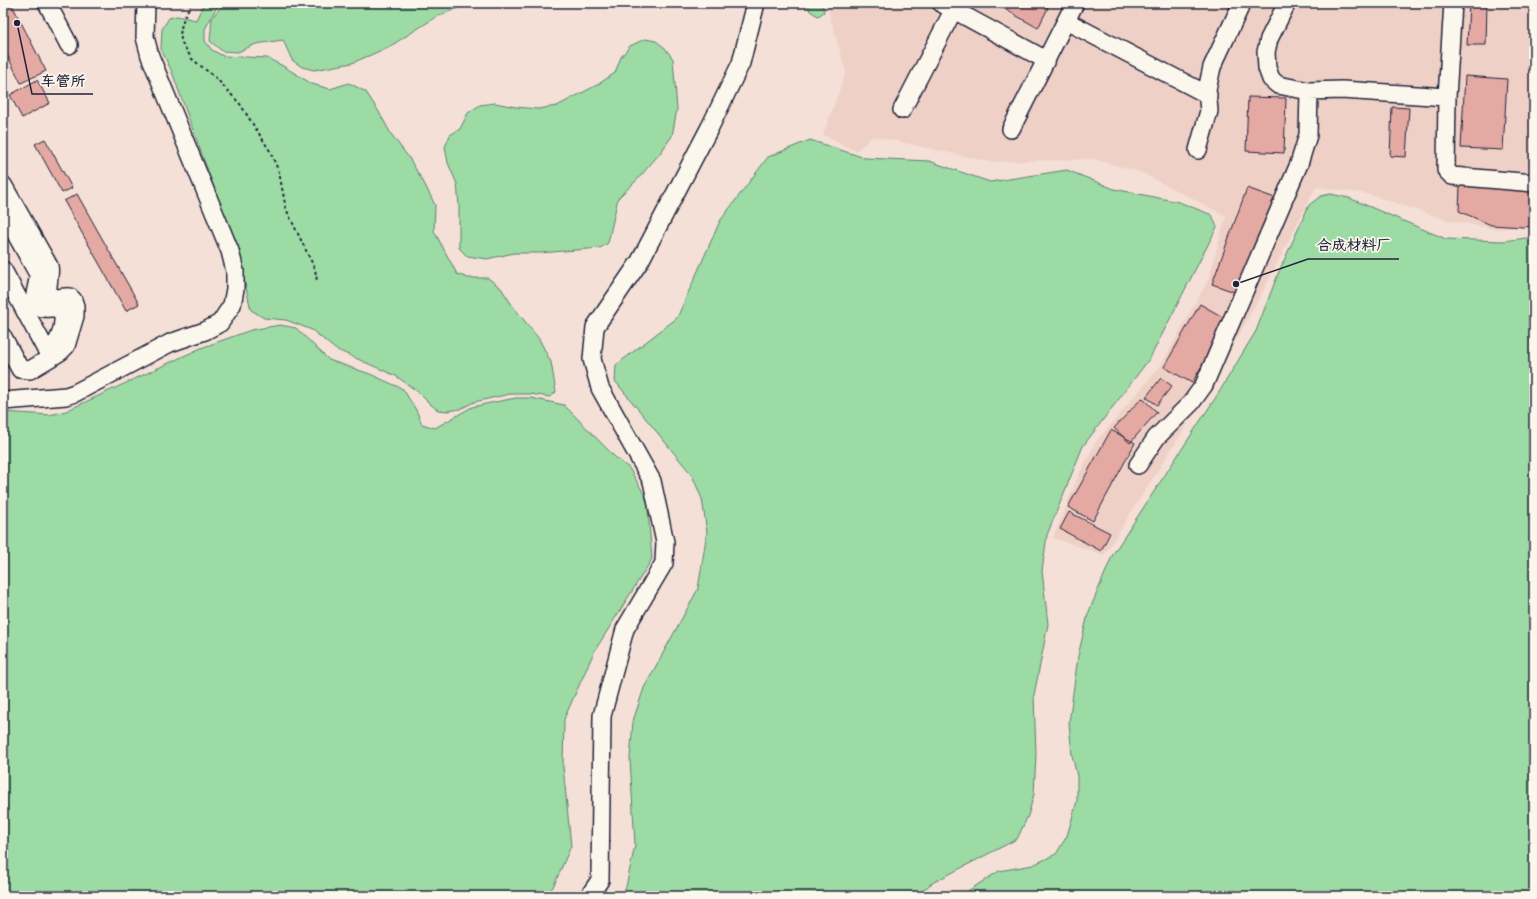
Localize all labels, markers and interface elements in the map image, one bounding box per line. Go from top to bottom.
callout: 车管所 [32,67,93,94]
text: 车管所 [40,72,86,91]
callout: 合成材料厂 [1308,232,1399,259]
text: 合成材料厂 [1316,236,1392,255]

